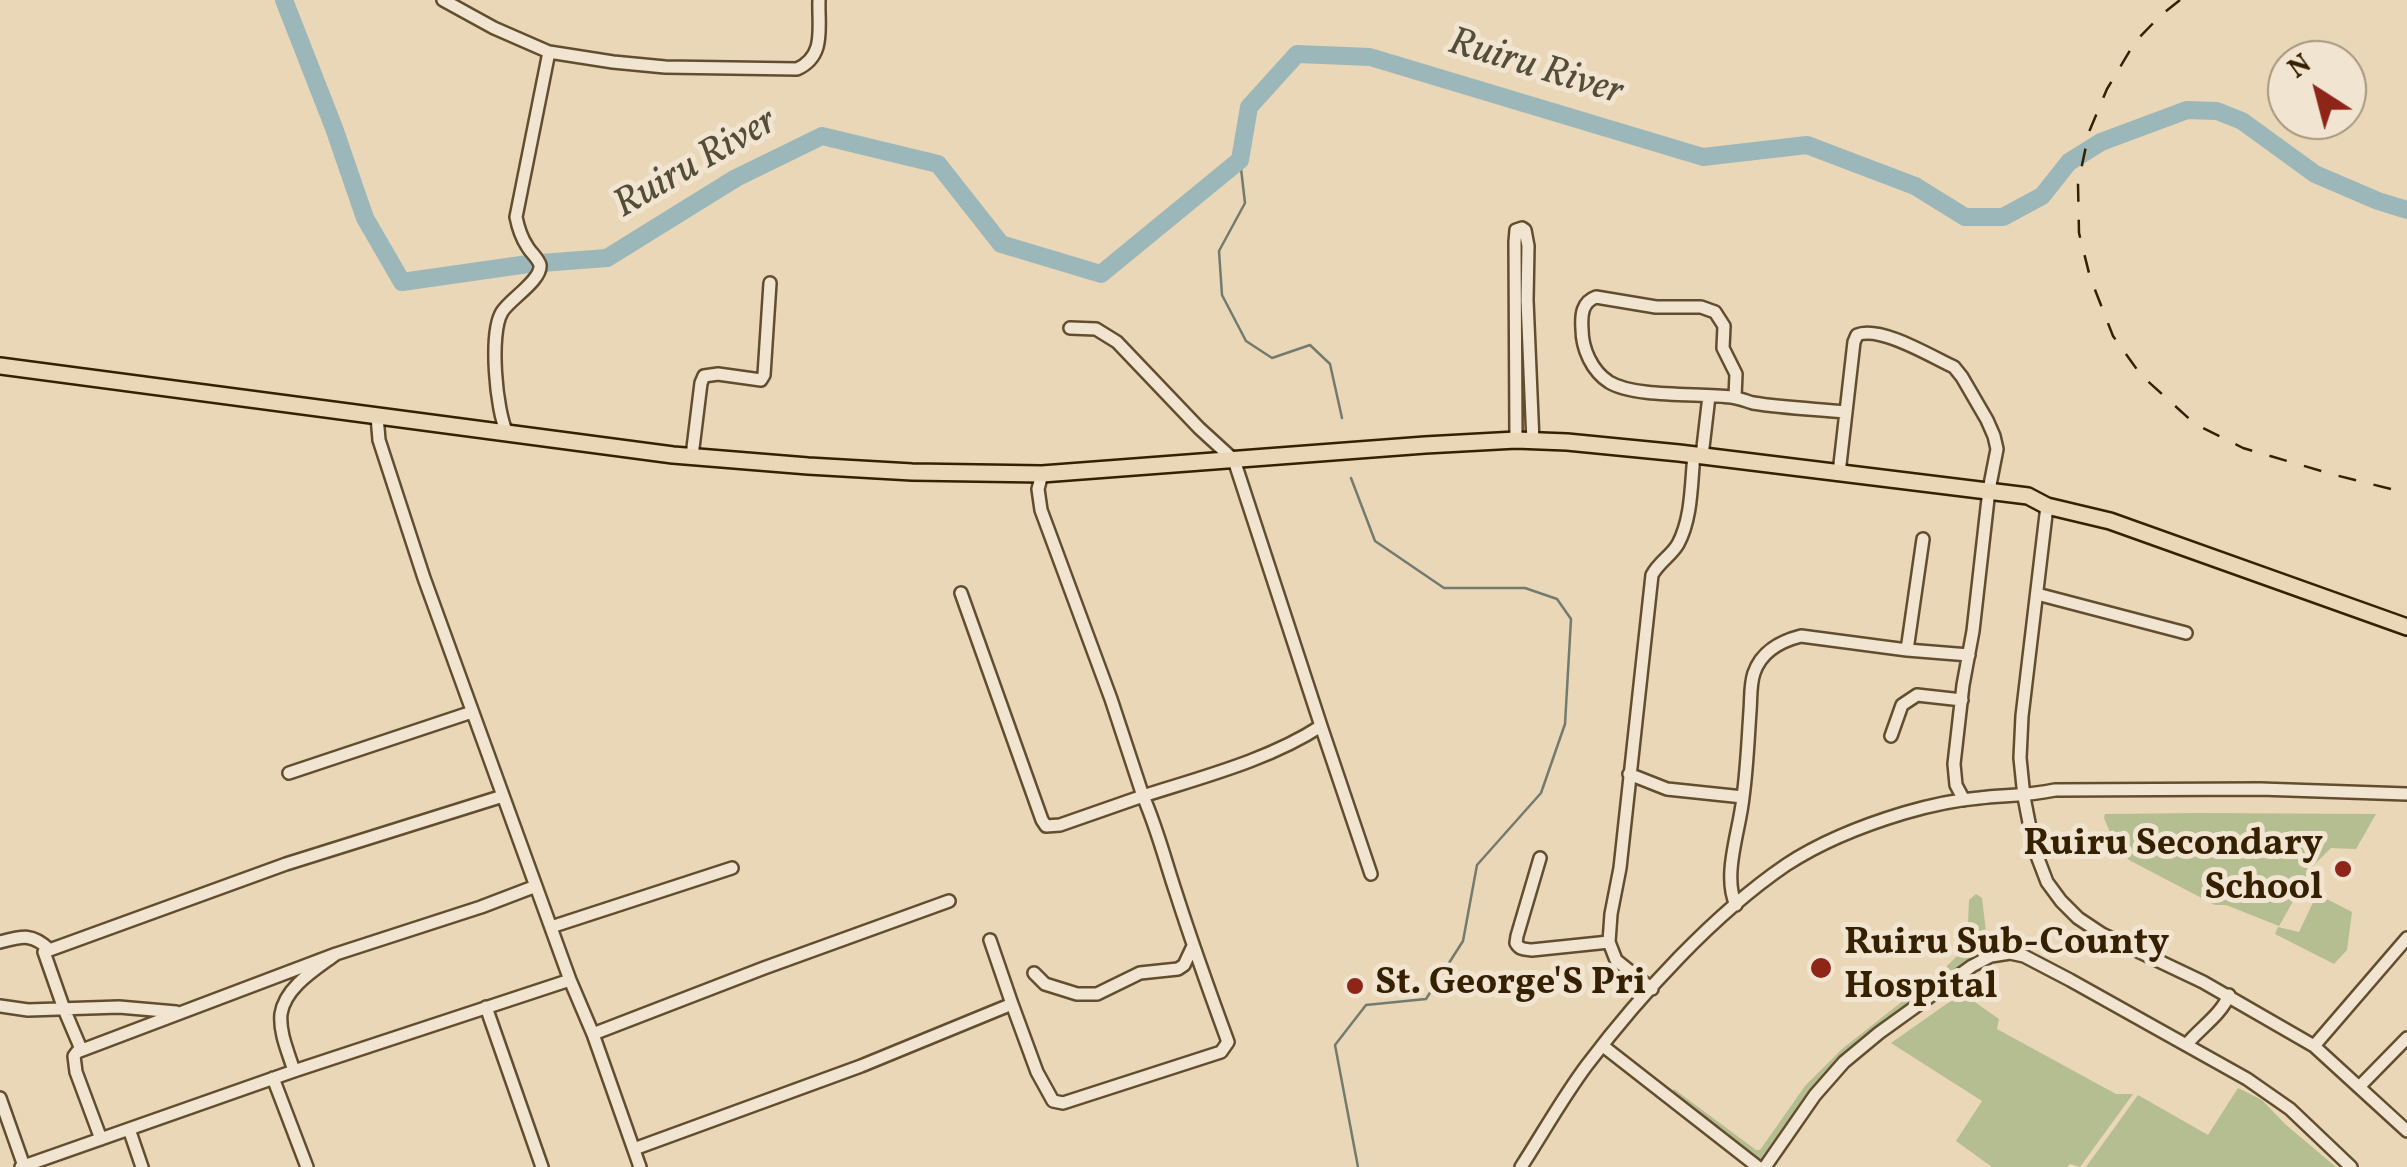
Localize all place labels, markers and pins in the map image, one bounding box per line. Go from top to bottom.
place label: Ruiru Secondary School [2023,824,2323,914]
marker: Ruiru Secondary School [2332,858,2354,880]
place label: Ruiru Sub-County Hospital [1844,923,2169,1012]
marker: Ruiru Sub-County Hospital [1808,955,1834,981]
place label: St. George'S Pri [1375,963,1647,1009]
marker: St. George'S Pri [1344,975,1366,997]

